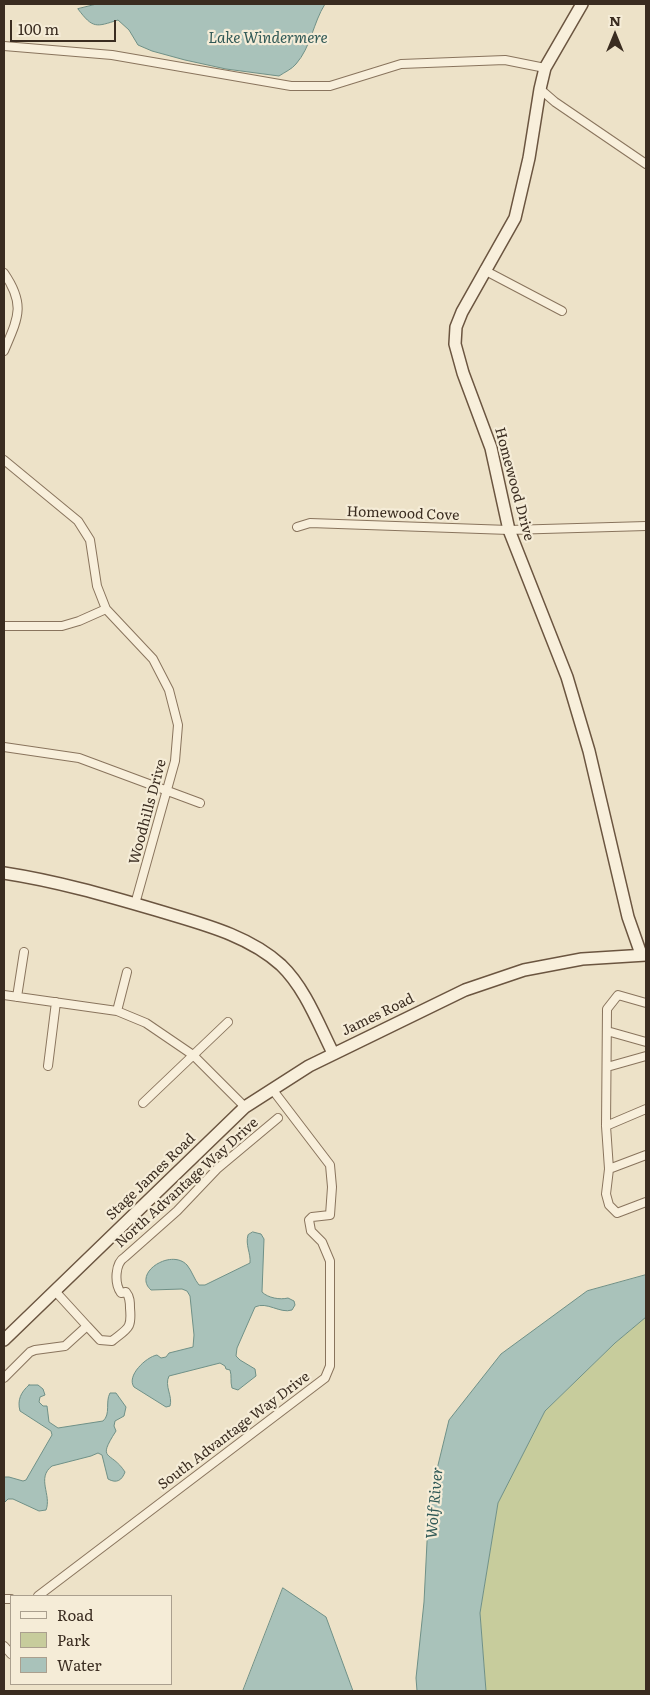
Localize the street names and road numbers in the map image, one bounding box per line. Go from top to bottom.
street label: Homewood Drive [491,425,537,543]
street label: Homewood Cove [346,504,460,524]
street label: Woodhills Drive [126,758,170,866]
street label: James Road [339,990,417,1040]
street label: North Advantage Way Drive [112,1114,262,1252]
street label: Stage James Road [103,1130,199,1224]
street label: South Advantage Way Drive [155,1368,313,1494]

